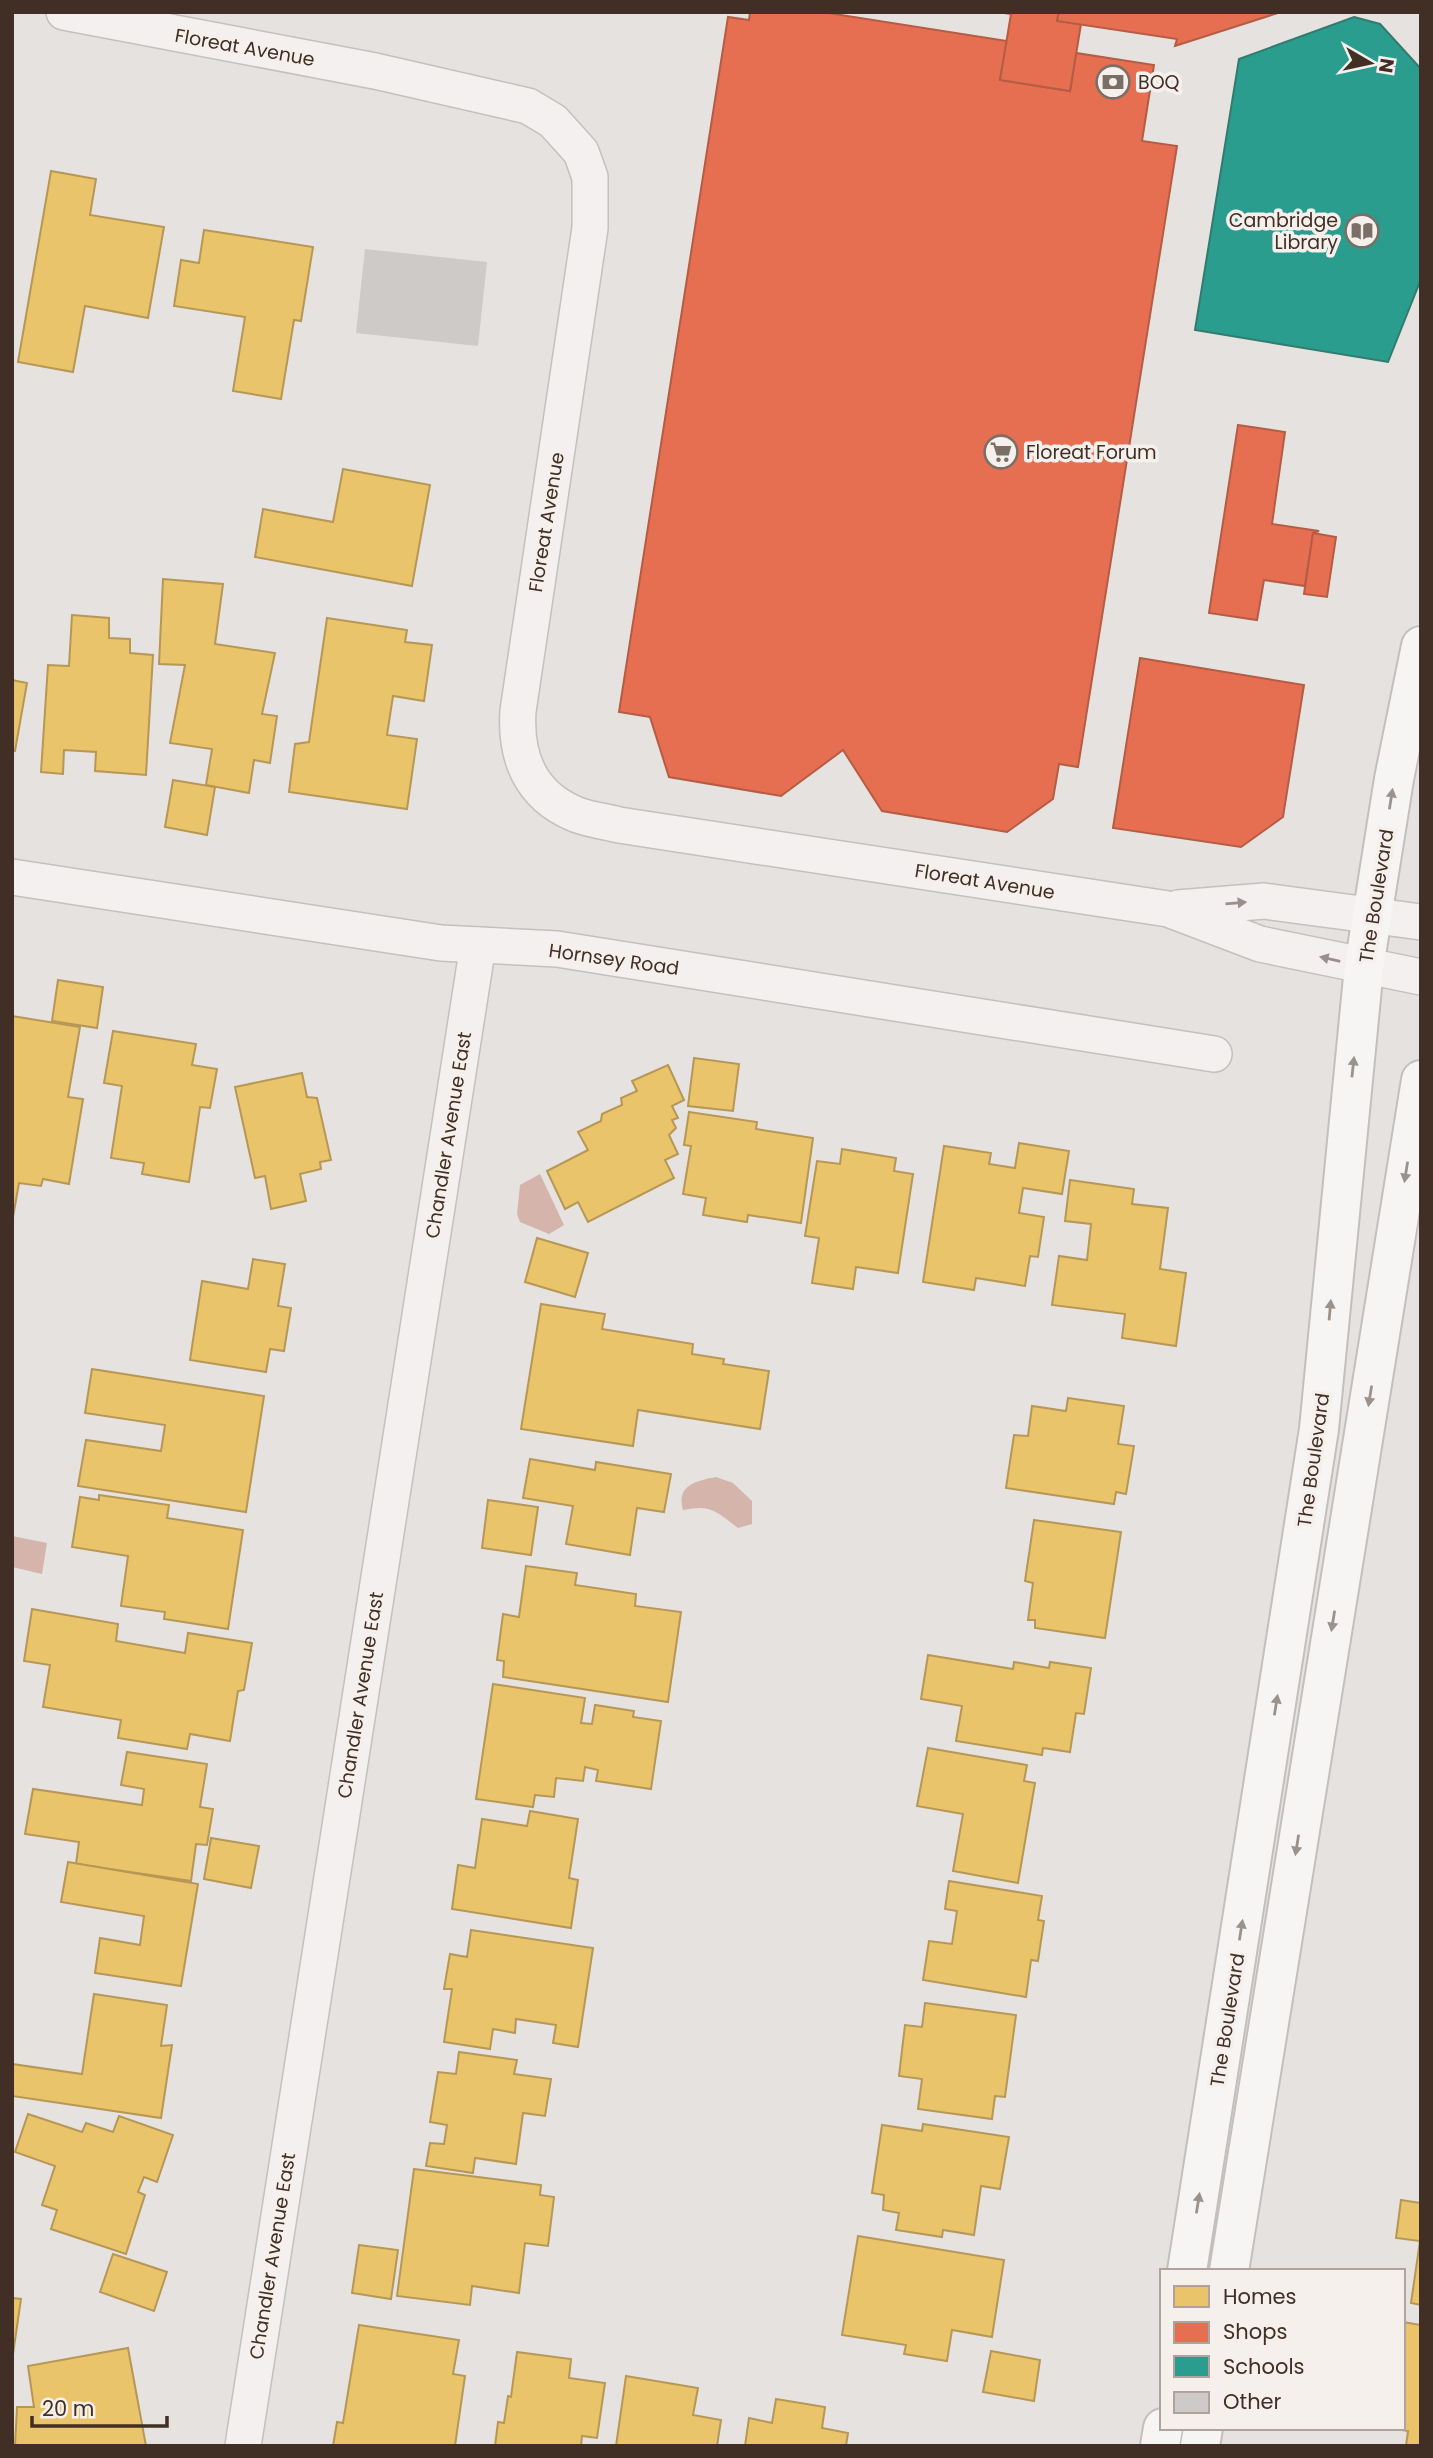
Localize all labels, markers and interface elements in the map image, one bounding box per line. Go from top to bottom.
street label: Floreat Avenue [173,22,317,73]
north arrow [1335,28,1405,98]
text: N [1372,56,1401,75]
bank icon: BOQ [1094,63,1132,101]
place label: BOQ [1138,69,1180,96]
place label: Cambridge Library [1229,207,1338,256]
library icon: Cambridge Library [1343,212,1381,250]
supermarket icon: Floreat Forum [982,433,1020,471]
place label: Floreat Forum [1026,439,1157,466]
street label: Floreat Avenue [522,450,571,594]
one-way arrow [1386,788,1397,810]
street label: The Boulevard [1353,827,1400,965]
street label: Floreat Avenue [913,857,1057,906]
one-way arrow [1225,897,1247,908]
street label: Hornsey Road [547,937,681,982]
one-way arrow [1319,953,1341,964]
street label: Chandler Avenue East [419,1030,478,1240]
one-way arrow [1348,1056,1359,1078]
one-way arrow [1400,1161,1411,1183]
one-way arrow [1325,1299,1336,1321]
one-way arrow [1364,1385,1375,1407]
street label: The Boulevard [1291,1391,1336,1529]
street label: Chandler Avenue East [331,1590,390,1800]
one-way arrow [1328,1610,1339,1632]
one-way arrow [1271,1694,1282,1716]
one-way arrow [1291,1835,1302,1857]
one-way arrow [1235,1919,1246,1941]
street label: The Boulevard [1204,1951,1251,2089]
street label: Chandler Avenue East [243,2151,302,2361]
one-way arrow [1193,2192,1204,2214]
legend [1160,2269,1405,2430]
text: Homes [1223,2282,1297,2311]
text: Shops [1223,2317,1287,2346]
text: Schools [1223,2352,1305,2381]
scale bar [32,2384,166,2428]
text: Other [1223,2387,1282,2416]
text: 20 m [42,2394,95,2423]

